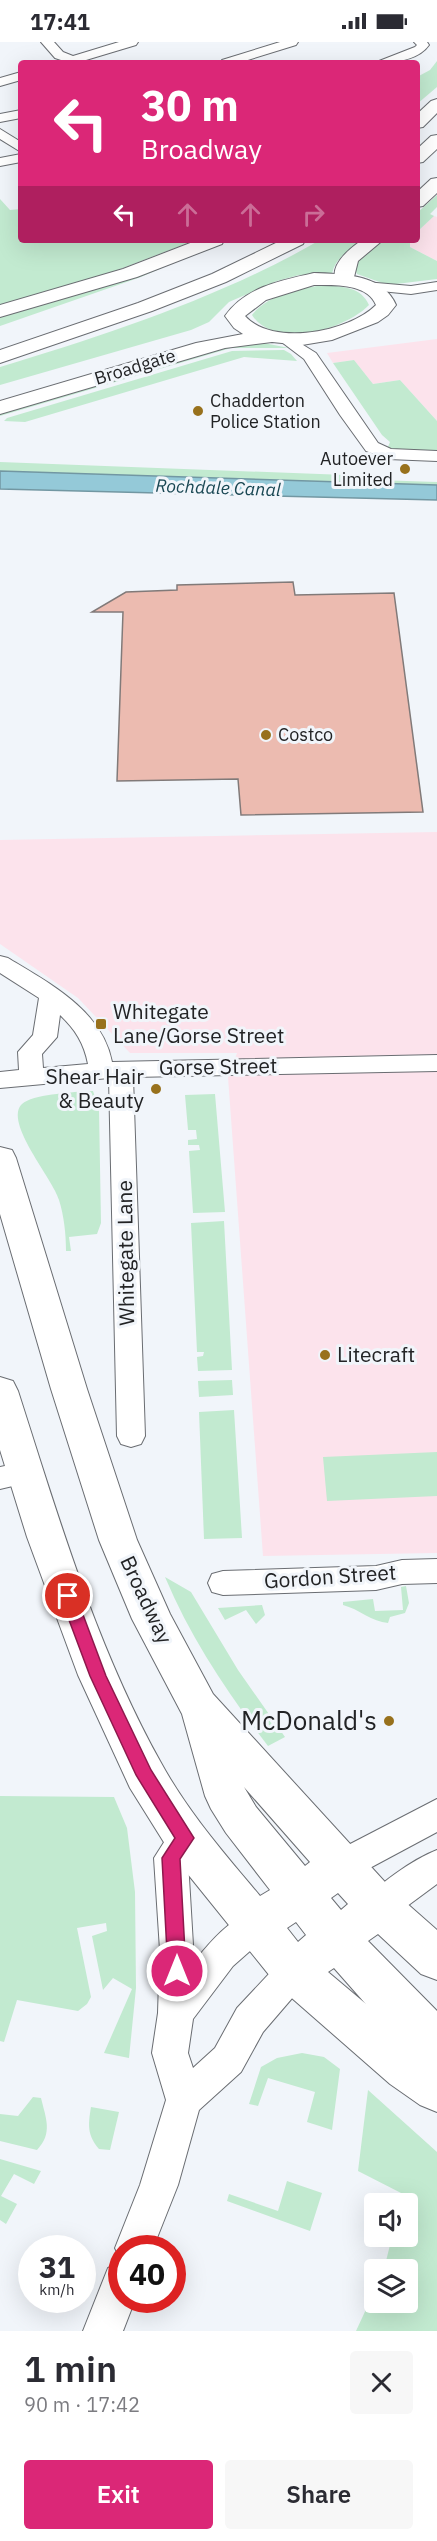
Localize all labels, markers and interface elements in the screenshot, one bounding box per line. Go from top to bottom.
text: 17:41 [30,7,90,36]
text: 30 m [141,78,239,133]
icon: left [42,84,120,162]
text: Broadway [141,131,262,166]
icon: left [108,198,141,231]
icon: ahead [171,198,204,231]
icon: ahead [234,198,267,231]
icon: right [297,198,330,231]
street label: Broadgate [92,343,178,390]
place label: Chadderton Police Station [210,389,321,433]
marker: Chadderton Police Station [191,404,205,418]
place label: Autoever Limited [320,447,393,491]
marker: Autoever Limited [398,462,412,476]
water label: Rochdale Canal [155,474,281,501]
place label: Costco [278,723,333,746]
marker: Costco [259,728,273,742]
place label: Whitegate Lane/Gorse Street [113,997,284,1049]
marker: Whitegate Lane/Gorse Street [94,1017,108,1031]
street label: Gorse Street [159,1051,277,1081]
place label: Shear Hair & Beauty [45,1062,145,1114]
marker: Shear Hair & Beauty [149,1082,163,1096]
street label: Whitegate Lane [110,1180,140,1326]
place label: Litecraft [337,1340,415,1368]
marker: Litecraft [318,1348,332,1362]
street label: Broadway [114,1551,180,1649]
street label: Gordon Street [263,1557,397,1595]
pin [42,1570,93,1621]
icon: arrive [51,1579,84,1612]
place label: McDonald's [241,1703,377,1737]
marker: McDonald's [382,1714,396,1728]
position arrow [145,1939,209,2003]
map controls [364,2193,418,2313]
button: sound [364,2193,418,2247]
speed limit sign: 40 [108,2235,186,2313]
text: 31 [39,2247,75,2286]
button: layers [364,2259,418,2313]
text: km/h [39,2280,75,2299]
text: 1 min [24,2345,117,2392]
button: close [350,2351,413,2414]
text: 90 m · 17:42 [24,2391,140,2418]
button: Exit [24,2460,213,2529]
button: Share [225,2460,413,2529]

